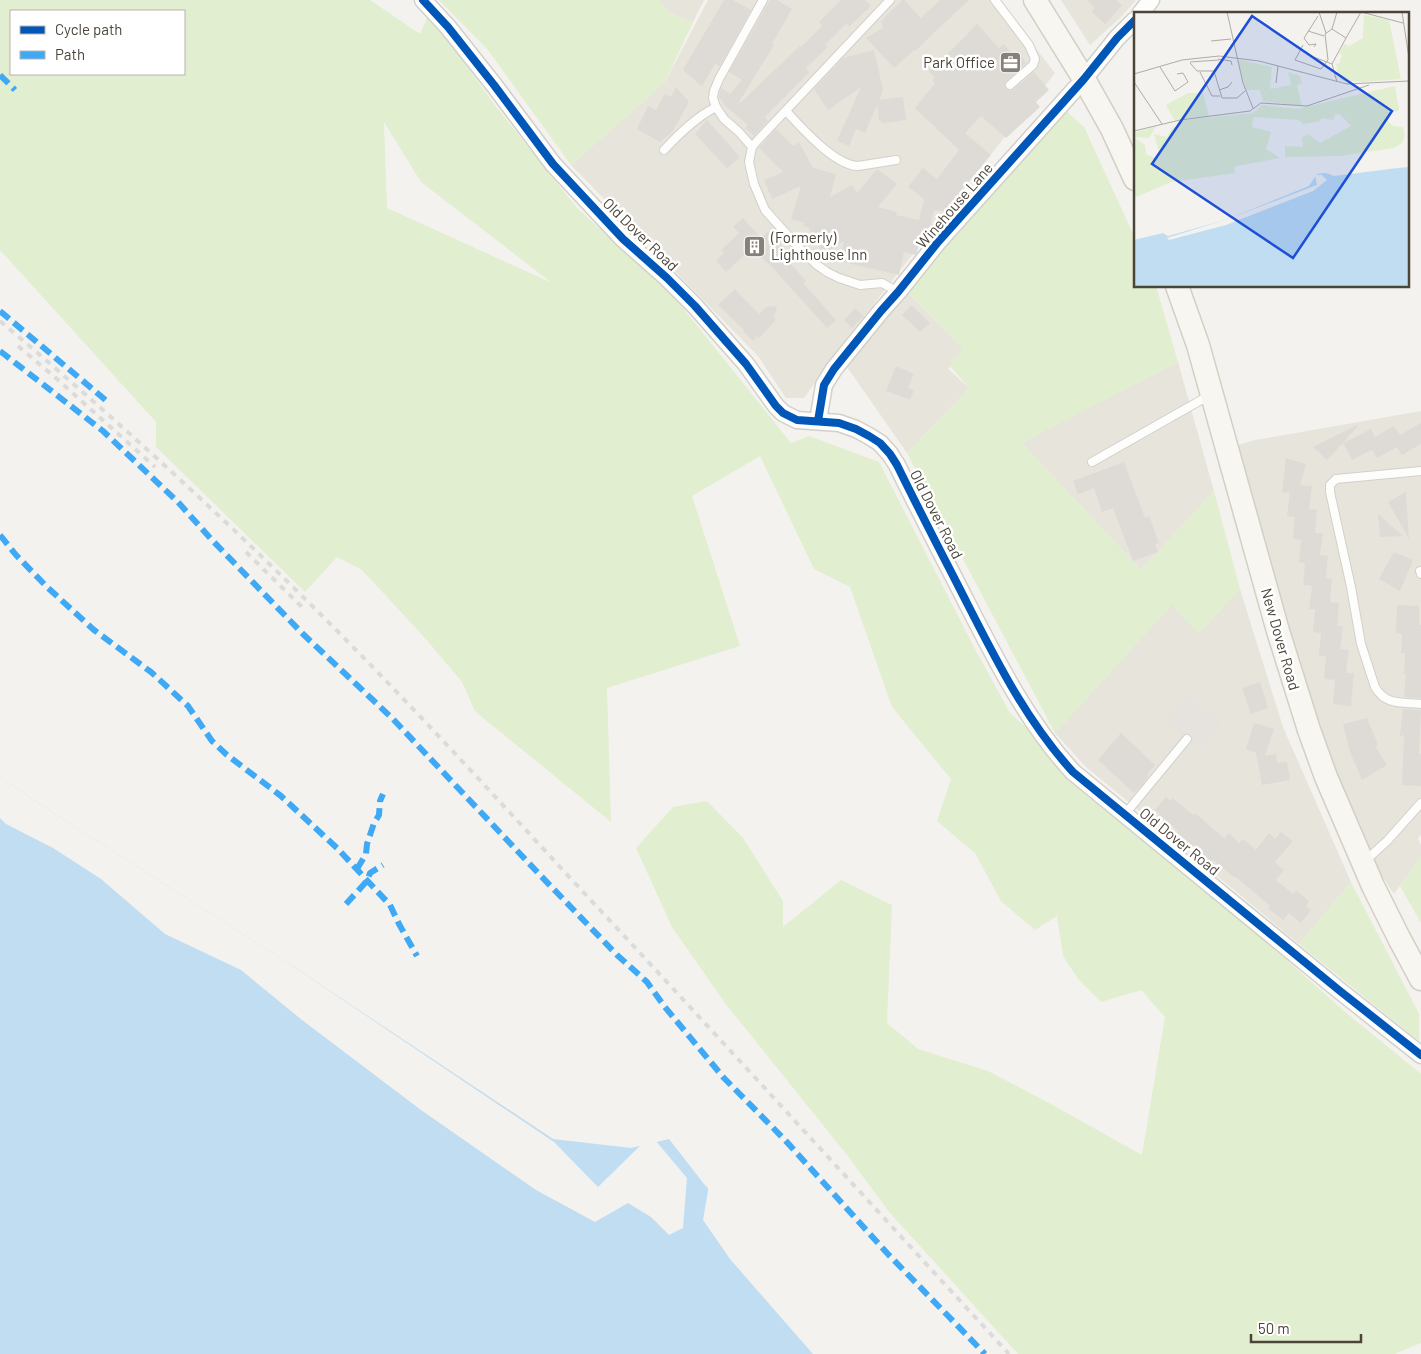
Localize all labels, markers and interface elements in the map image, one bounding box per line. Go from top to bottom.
legend [10,10,185,75]
inset map [1134,12,1408,288]
text: Cycle path [55,20,122,38]
text: Path [55,45,85,63]
office icon: Park Office [999,50,1023,74]
place label: Park Office [923,53,995,71]
street label: Winehouse Lane [912,159,996,251]
street label: Old Dover Road [600,194,682,274]
place label: (Formerly) Lighthouse Inn [770,228,867,263]
building icon: (Formerly) Lighthouse Inn [743,234,767,258]
street label: Old Dover Road [907,466,967,562]
street label: New Dover Road [1258,586,1304,692]
street label: Old Dover Road [1136,803,1224,879]
scale bar [1251,1312,1361,1344]
text: 50 m [1258,1319,1290,1337]

